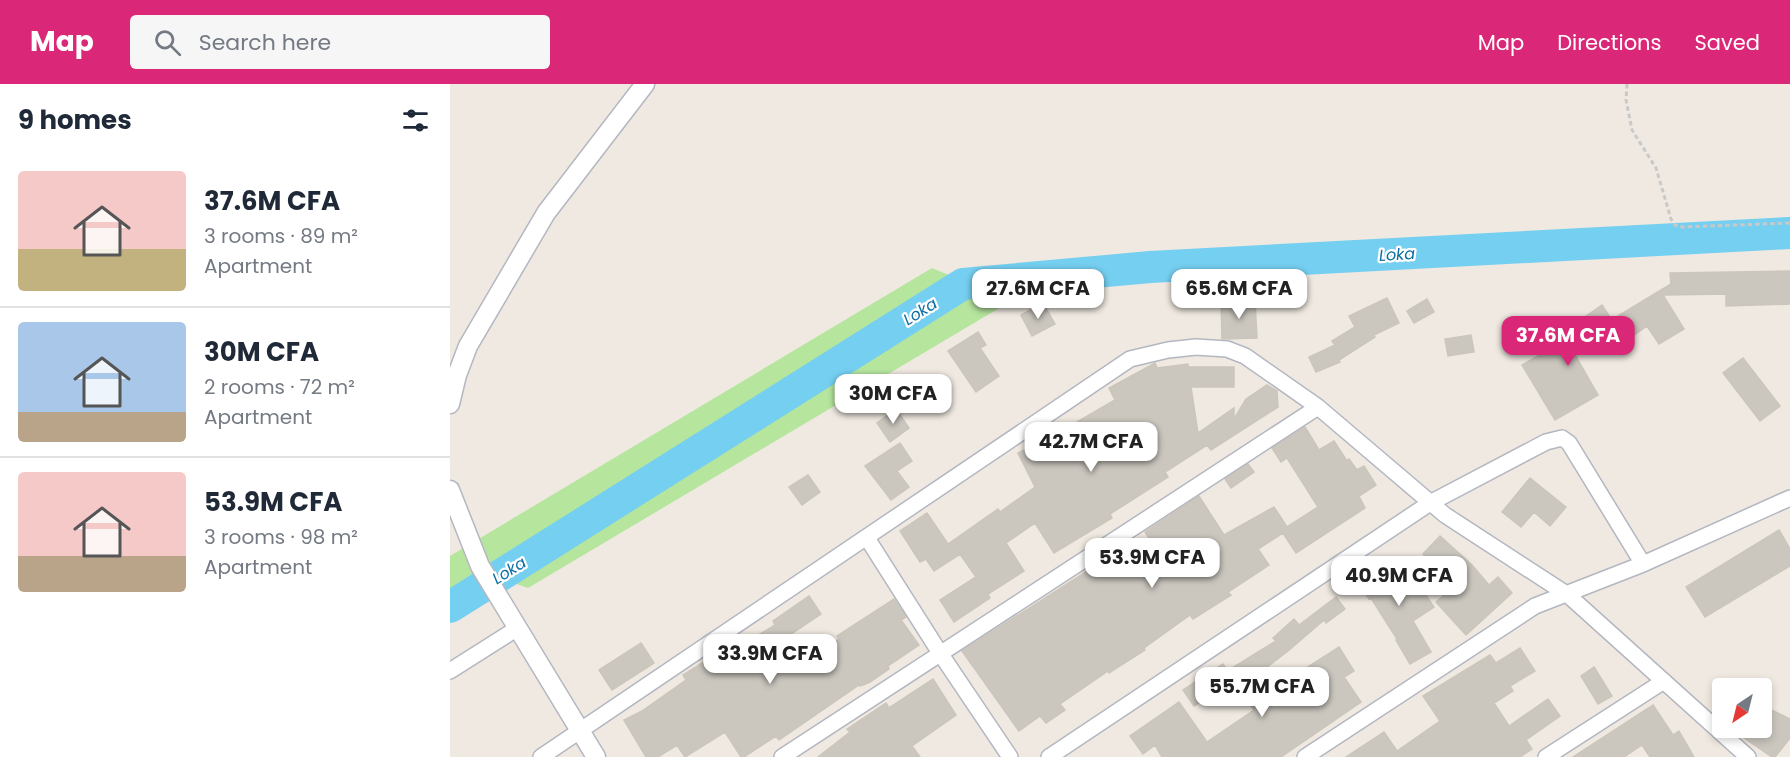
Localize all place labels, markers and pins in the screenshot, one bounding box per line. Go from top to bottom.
pin: 27.6M CFA [969,269,1107,320]
pin: 65.6M CFA [1170,269,1308,320]
pin: 37.6M CFA [1499,316,1637,367]
pin: 30M CFA [838,374,948,425]
pin: 42.7M CFA [1022,422,1160,473]
pin: 53.9M CFA [1083,538,1221,589]
pin: 40.9M CFA [1330,556,1468,607]
pin: 33.9M CFA [701,634,839,685]
pin: 55.7M CFA [1193,667,1331,718]

